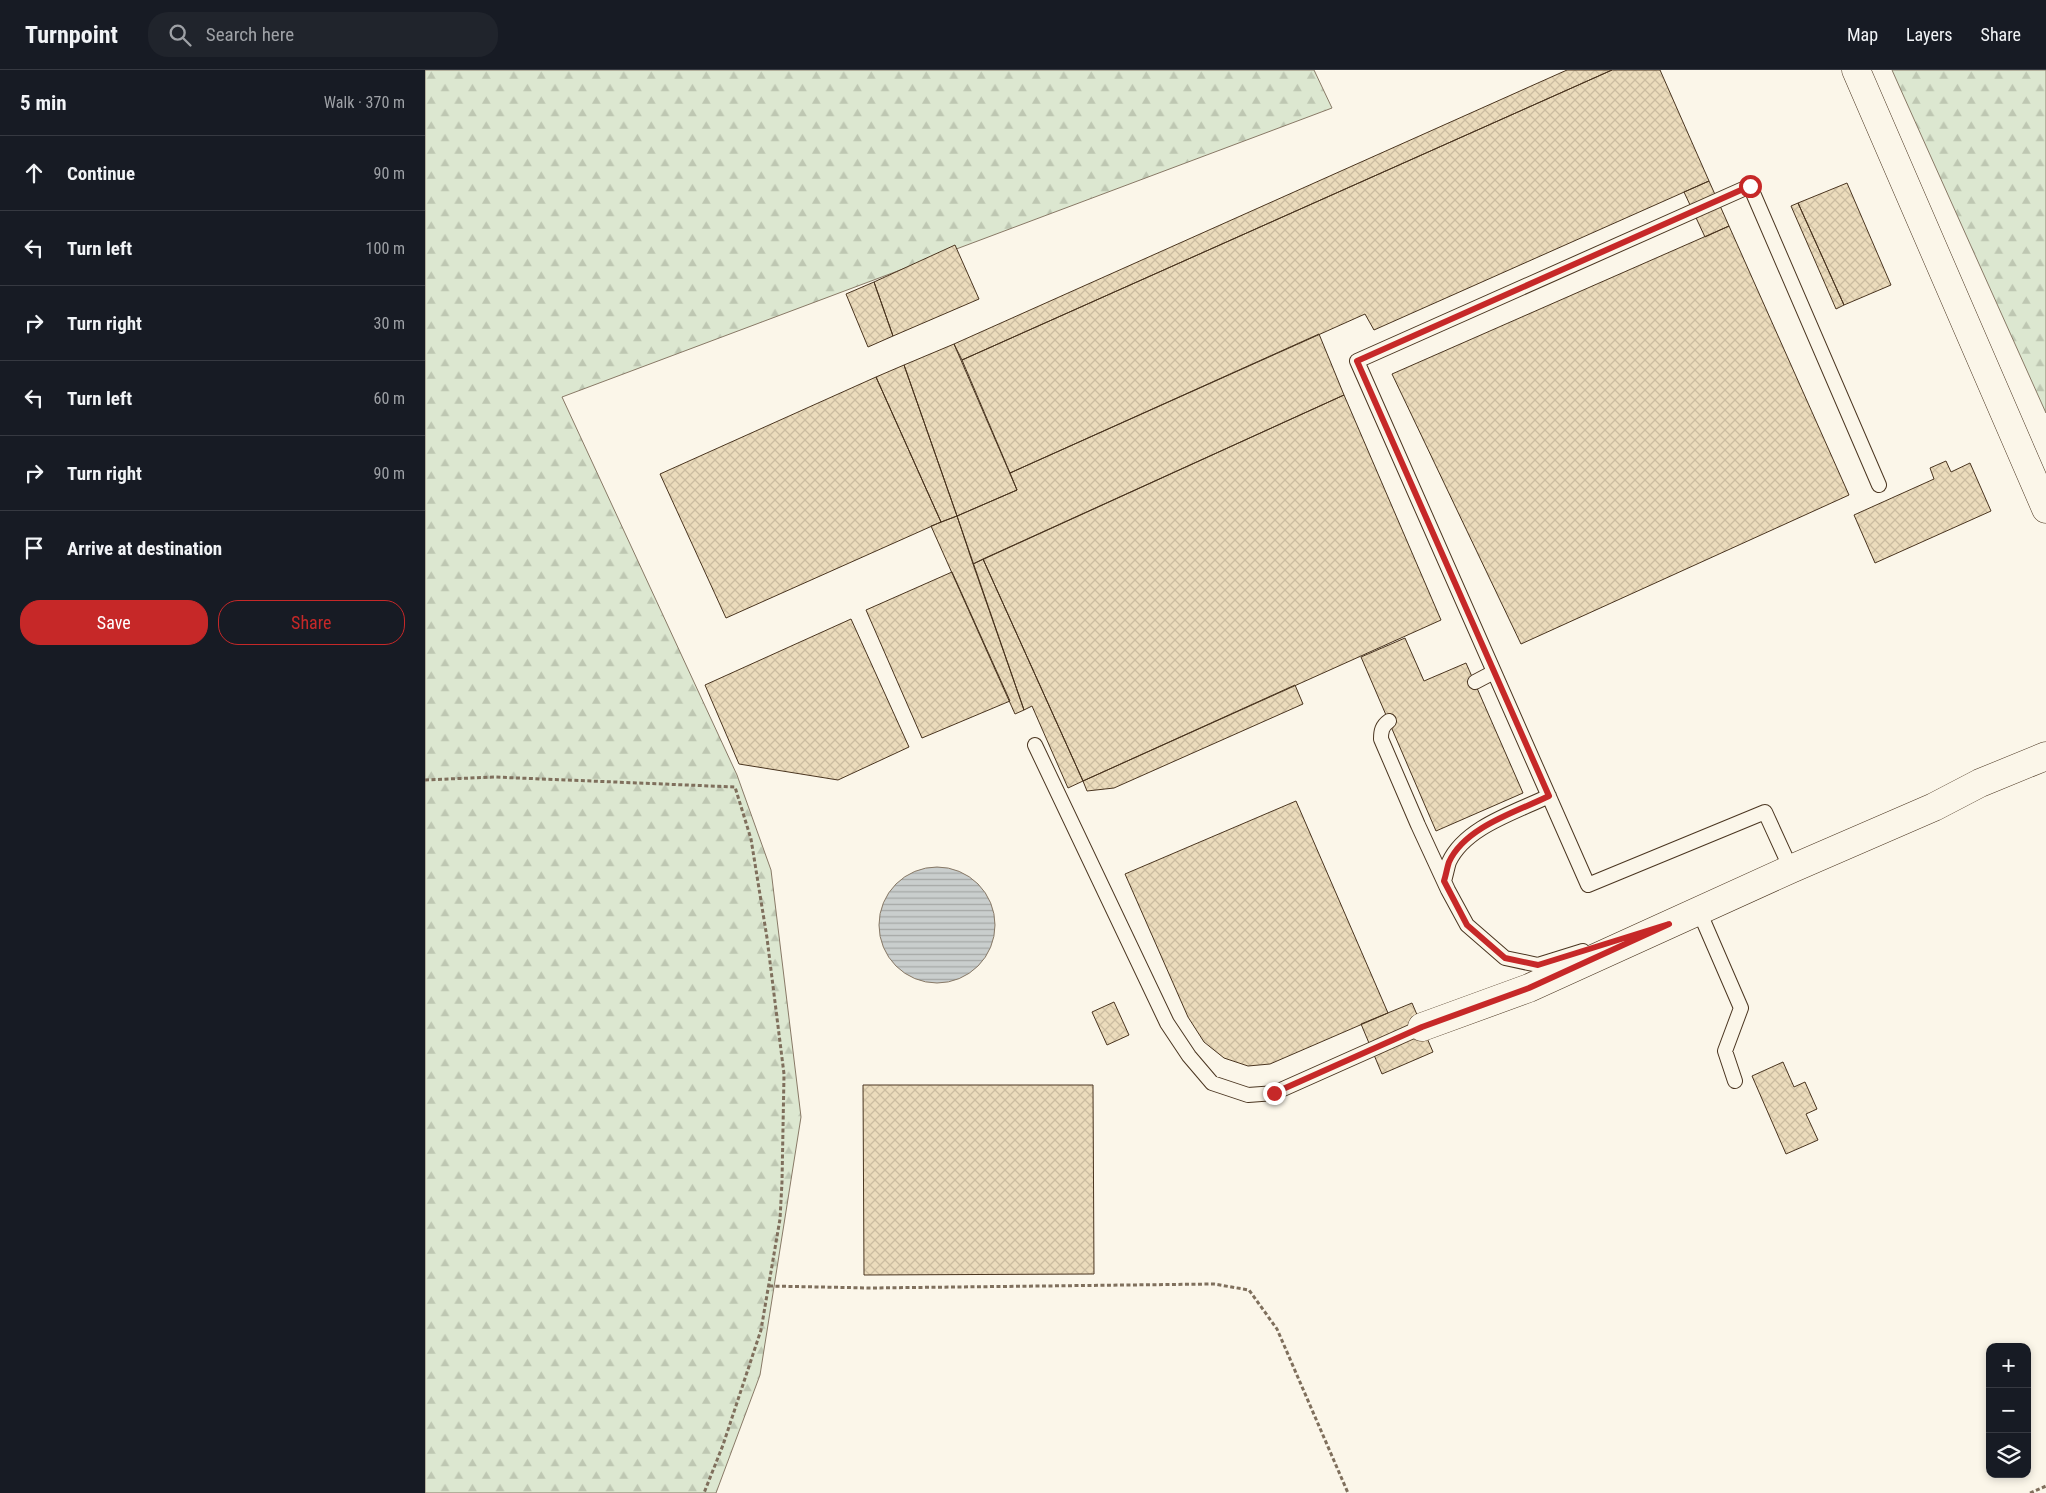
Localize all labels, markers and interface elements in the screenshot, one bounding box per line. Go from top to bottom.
search box [148,12,498,57]
text: Turnpoint [25,21,118,49]
icon: search [166,21,194,49]
text: Search here [206,23,294,46]
text: Map [1847,24,1878,45]
text: Layers [1906,24,1953,45]
text: Share [1981,24,2021,45]
text: 5 min [20,91,67,115]
text: Walk · 370 m [324,93,405,112]
icon: ahead [20,159,48,187]
text: Continue [67,162,135,185]
text: 90 m [373,164,405,183]
route start [1739,175,1762,198]
icon: left [20,234,48,262]
text: Turn left [67,237,132,260]
text: 100 m [366,239,405,258]
icon: right [20,309,48,337]
text: Turn right [67,312,142,335]
text: 30 m [373,314,405,333]
icon: left [20,384,48,412]
text: Turn left [67,387,132,410]
text: 60 m [373,389,405,408]
icon: right [20,459,48,487]
text: Turn right [67,462,142,485]
text: 90 m [373,464,405,483]
icon: arrive [20,534,48,562]
text: Arrive at destination [67,537,222,560]
button: Save [20,600,208,645]
button: Share [218,600,405,645]
route end [1263,1082,1286,1105]
map controls [1986,1343,2031,1478]
button: + [1986,1343,2031,1388]
button: − [1986,1388,2031,1433]
button: layers [1986,1433,2031,1478]

